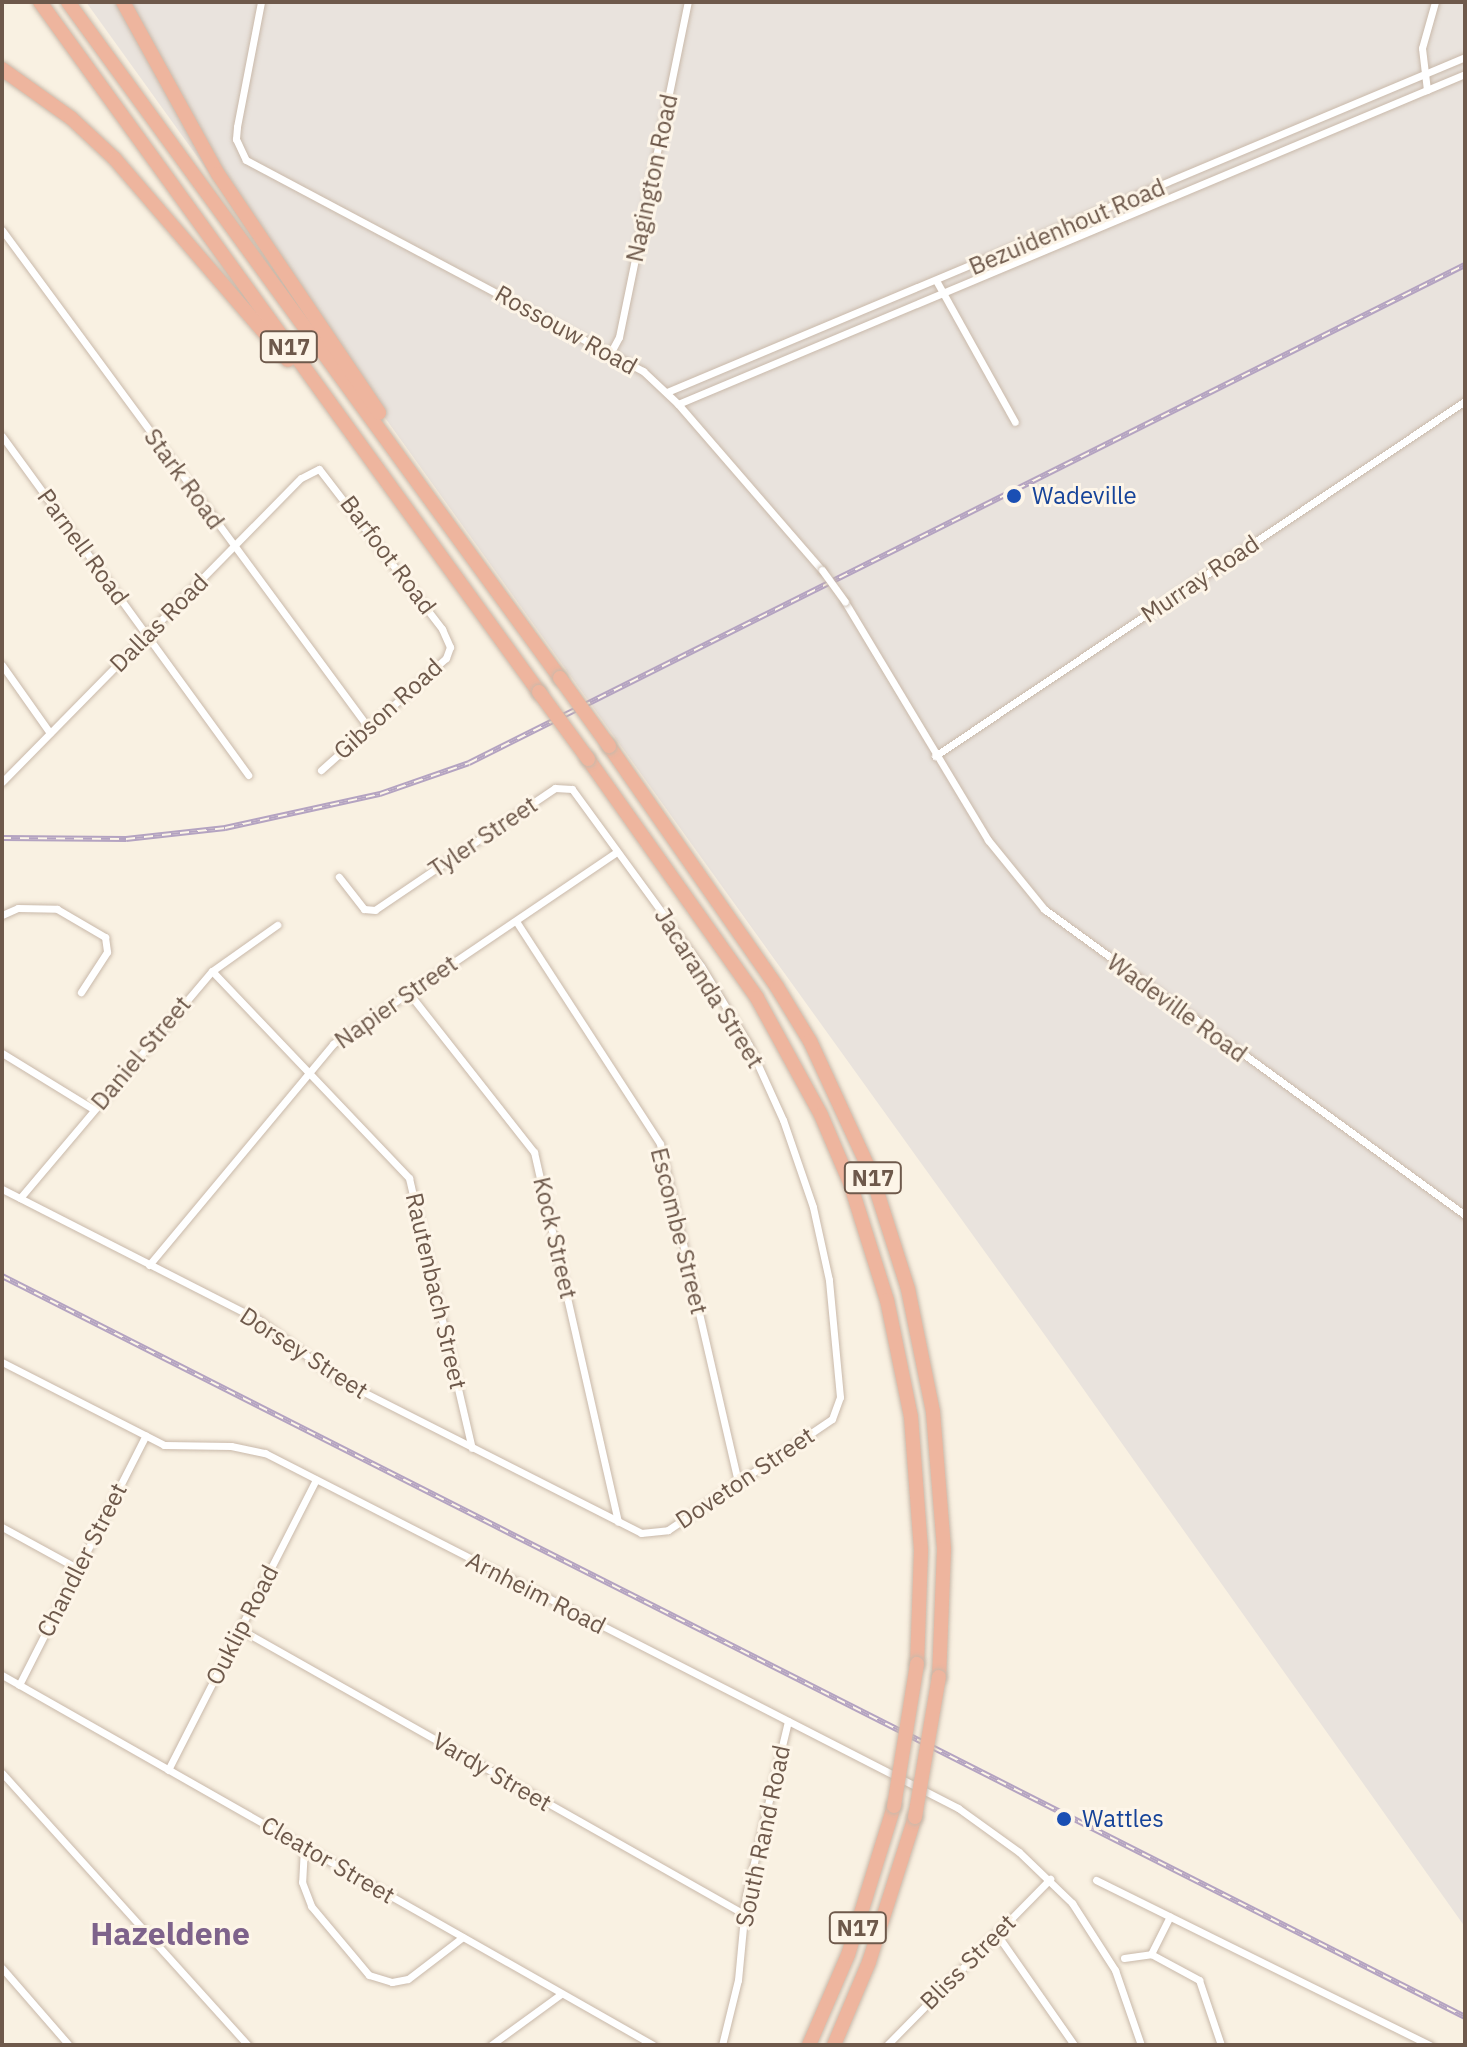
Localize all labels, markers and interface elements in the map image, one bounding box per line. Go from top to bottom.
street label: Nagington Road [620,91,684,265]
street label: Bezuidenhout Road [965,173,1169,281]
street label: Rossouw Road [490,279,642,381]
road number: N17 [259,329,319,365]
street label: Stark Road [138,423,230,535]
place label: Wadeville [1032,482,1137,510]
street label: Parnell Road [31,483,135,611]
marker: Wadeville [1003,485,1025,507]
street label: Barfoot Road [334,490,442,620]
street label: Murray Road [1136,529,1264,629]
street label: Dallas Road [104,568,214,678]
street label: Gibson Road [328,653,448,765]
street label: Tyler Street [423,790,543,884]
street label: Jacaranda Street [648,903,770,1073]
street label: Wadeville Road [1102,948,1252,1068]
street label: Napier Street [329,949,463,1055]
street label: Daniel Street [85,990,197,1116]
street label: Escombe Street [644,1145,714,1317]
road number: N17 [843,1160,903,1196]
street label: Kock Street [527,1174,583,1302]
street label: Rautenbach Street [399,1190,473,1392]
street label: Dorsey Street [235,1301,373,1405]
street label: Doveton Street [670,1421,820,1535]
street label: Chandler Street [31,1478,133,1642]
street label: Arnheim Road [462,1546,610,1640]
street label: Ouklip Road [200,1560,284,1690]
street label: Vardy Street [427,1726,557,1818]
street label: South Rand Road [730,1742,796,1930]
place label: Wattles [1082,1805,1164,1833]
marker: Wattles [1053,1808,1075,1830]
street label: Cleator Street [256,1810,400,1910]
street label: Bliss Street [914,1908,1022,2016]
road number: N17 [828,1910,888,1946]
district label: Hazeldene [90,1914,250,1952]

